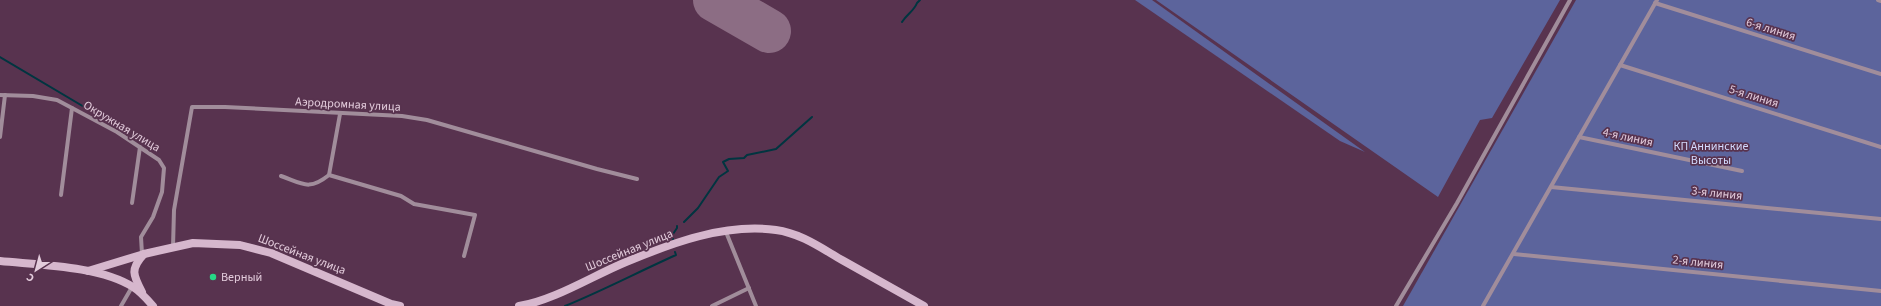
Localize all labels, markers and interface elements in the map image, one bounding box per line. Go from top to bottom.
street label: 6-я линия [1744,14,1798,45]
street label: 5-я линия [1727,81,1781,112]
street label: Аэродромная улица [295,93,401,116]
street label: Окружная улица [80,97,163,156]
street label: 4-я линия [1601,124,1655,151]
park label: КП Аннинские Высоты [1674,138,1748,169]
street label: 3-я линия [1691,182,1743,205]
street label: Шоссейная улица [583,225,675,276]
street label: Шоссейная улица [255,230,348,279]
north arrow [16,250,56,290]
street label: 2-я линия [1672,251,1724,274]
text: С [23,269,37,286]
place label: Верный [221,269,262,286]
marker: Верный [208,272,218,282]

